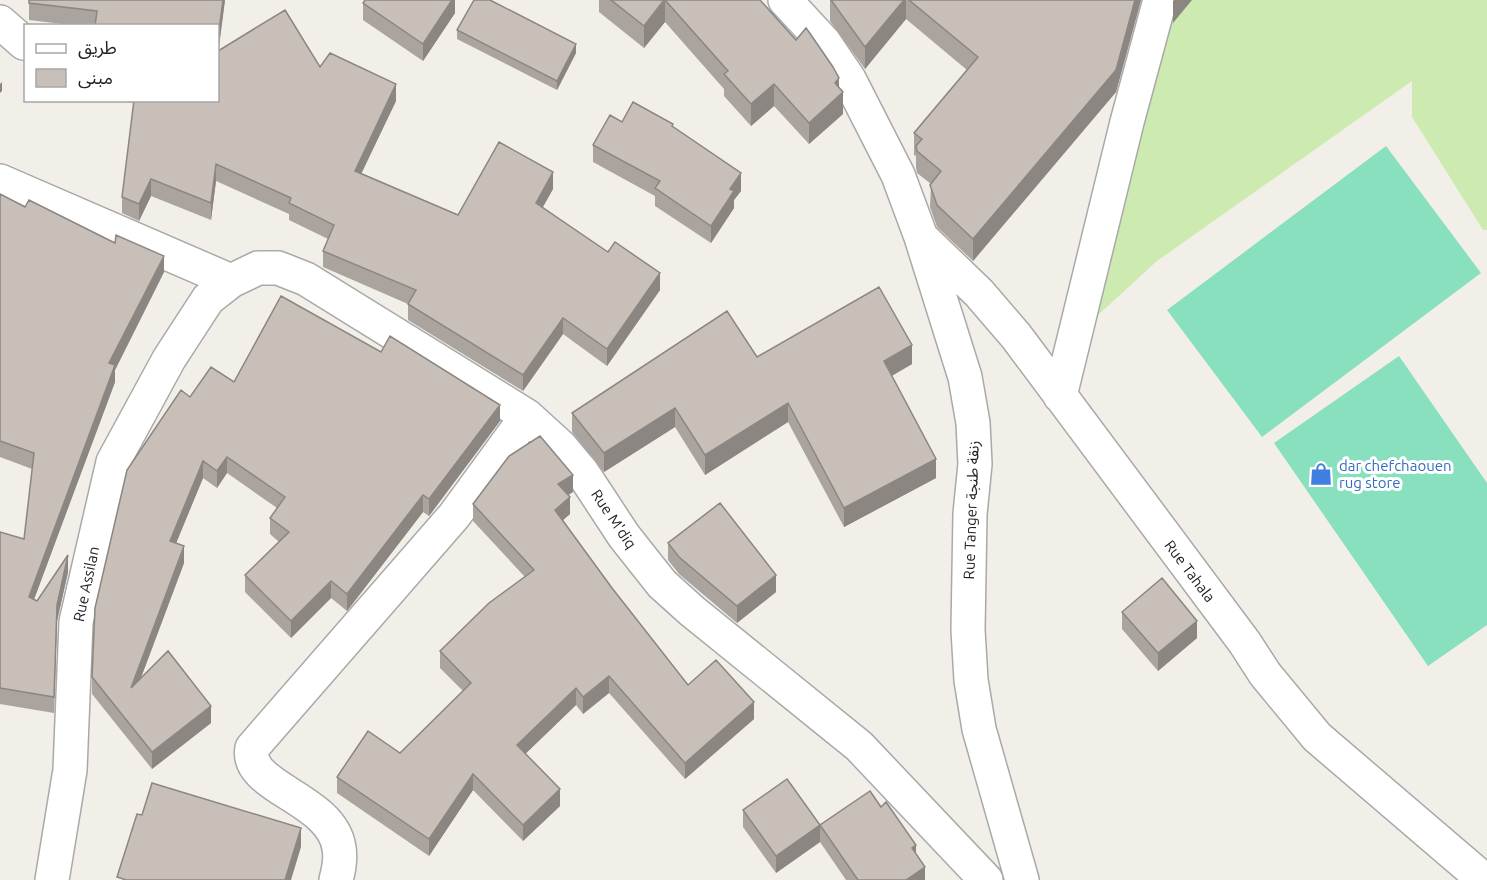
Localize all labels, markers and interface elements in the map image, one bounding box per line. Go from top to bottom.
legend [24,24,219,102]
text: طريق [78,37,117,59]
text: مبنى [78,67,113,89]
street label: Rue Tanger زنقة طنجة [960,440,983,580]
place label: dar chefchaouen rug store [1339,457,1452,491]
shop icon: dar chefchaouen rug store [1308,461,1334,487]
street label: Rue M'diq [588,486,640,552]
street label: Rue Tahala [1161,537,1219,605]
street label: Rue Assilan [70,545,102,623]

